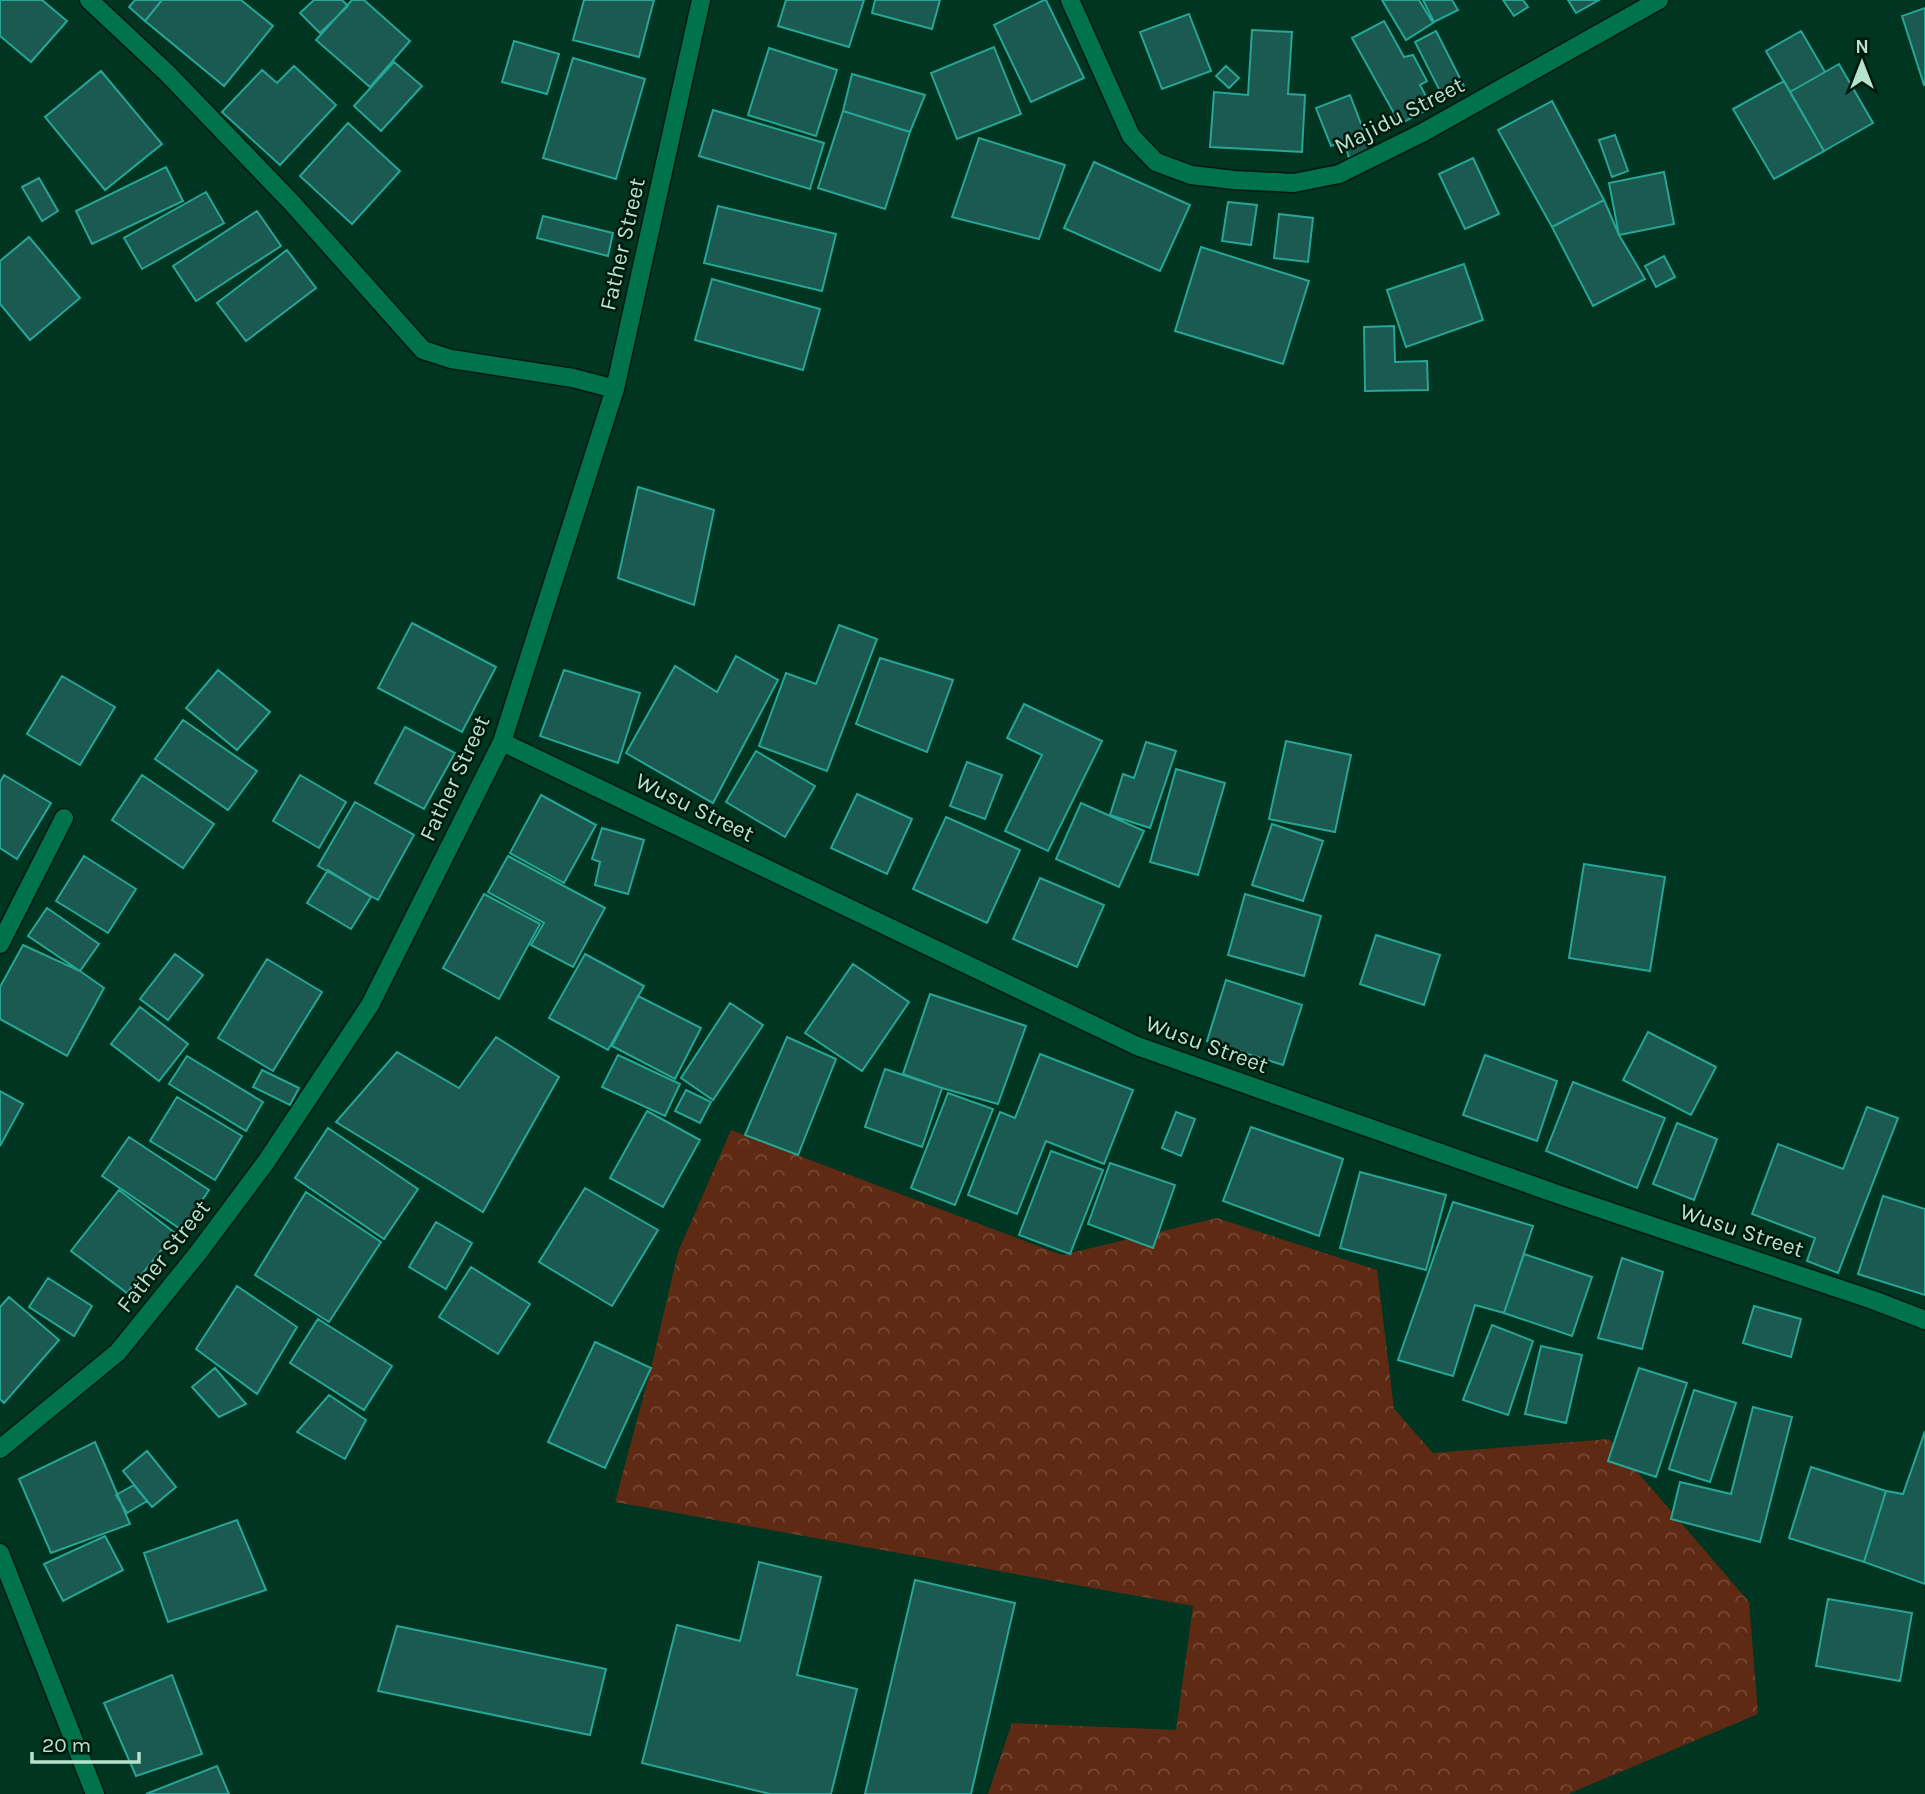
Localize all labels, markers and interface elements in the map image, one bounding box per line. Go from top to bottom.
north arrow [1827,28,1897,98]
text: N [1855,36,1869,58]
street label: Majidu Street [1330,71,1469,160]
street label: Father Street [594,175,651,313]
street label: Father Street [414,711,495,845]
street label: Wusu Street [631,767,759,848]
street label: Wusu Street [1142,1010,1272,1079]
street label: Father Street [111,1194,216,1318]
street label: Wusu Street [1677,1198,1807,1263]
scale bar [32,1720,138,1764]
text: 20 m [42,1733,91,1757]

